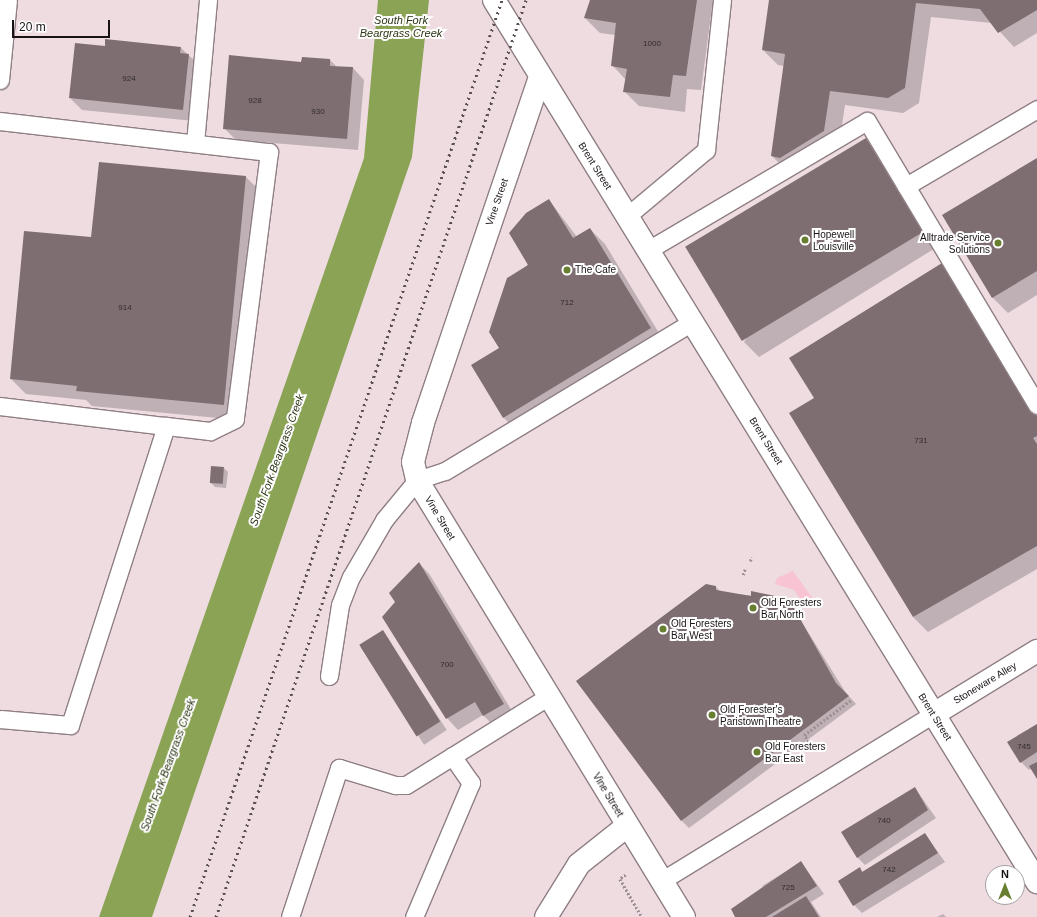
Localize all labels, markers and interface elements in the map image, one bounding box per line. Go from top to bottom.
scale bar [14,12,112,38]
water label: South Fork Beargrass Creek [360,14,442,40]
text: 20 m [19,20,46,34]
house number: 1000 [643,39,661,49]
house number: 924 [122,74,136,84]
house number: 928 [248,96,262,106]
house number: 930 [311,107,325,117]
street label: Brent Street [576,140,614,192]
street label: Vine Street [483,177,511,227]
place label: Hopewell Louisville [813,228,854,252]
place label: Alltrade Service Solutions [920,231,990,254]
marker: Hopewell Louisville [800,235,810,245]
marker: Alltrade Service Solutions [993,238,1003,248]
place label: The Cafe [575,264,616,276]
marker: The Cafe [562,265,572,275]
house number: 712 [560,298,574,308]
house number: 914 [118,303,132,313]
water label: South Fork Beargrass Creek [247,392,307,528]
street label: Brent Street [747,415,785,467]
house number: 731 [914,436,928,446]
street label: Vine Street [422,494,458,542]
place label: Old Foresters Bar North [761,596,822,620]
marker: Old Foresters Bar North [748,603,758,613]
place label: Old Foresters Bar West [671,617,732,640]
marker: Old Foresters Bar West [658,624,668,634]
street label: Stoneware Alley [951,659,1019,707]
house number: 700 [440,660,454,670]
street label: Brent Street [916,691,954,743]
water label: South Fork Beargrass Creek [138,697,198,833]
place label: Old Forester's Paristown Theatre [720,703,801,726]
marker: Old Forester's Paristown Theatre [707,710,717,720]
place label: Old Foresters Bar East [765,740,826,764]
house number: 745 [1017,742,1031,752]
marker: Old Foresters Bar East [752,747,762,757]
street label: Vine Street [590,771,626,819]
house number: 740 [877,816,891,826]
house number: 742 [882,865,896,875]
north arrow [985,865,1025,905]
text: N [1001,868,1009,880]
house number: 725 [781,883,795,893]

